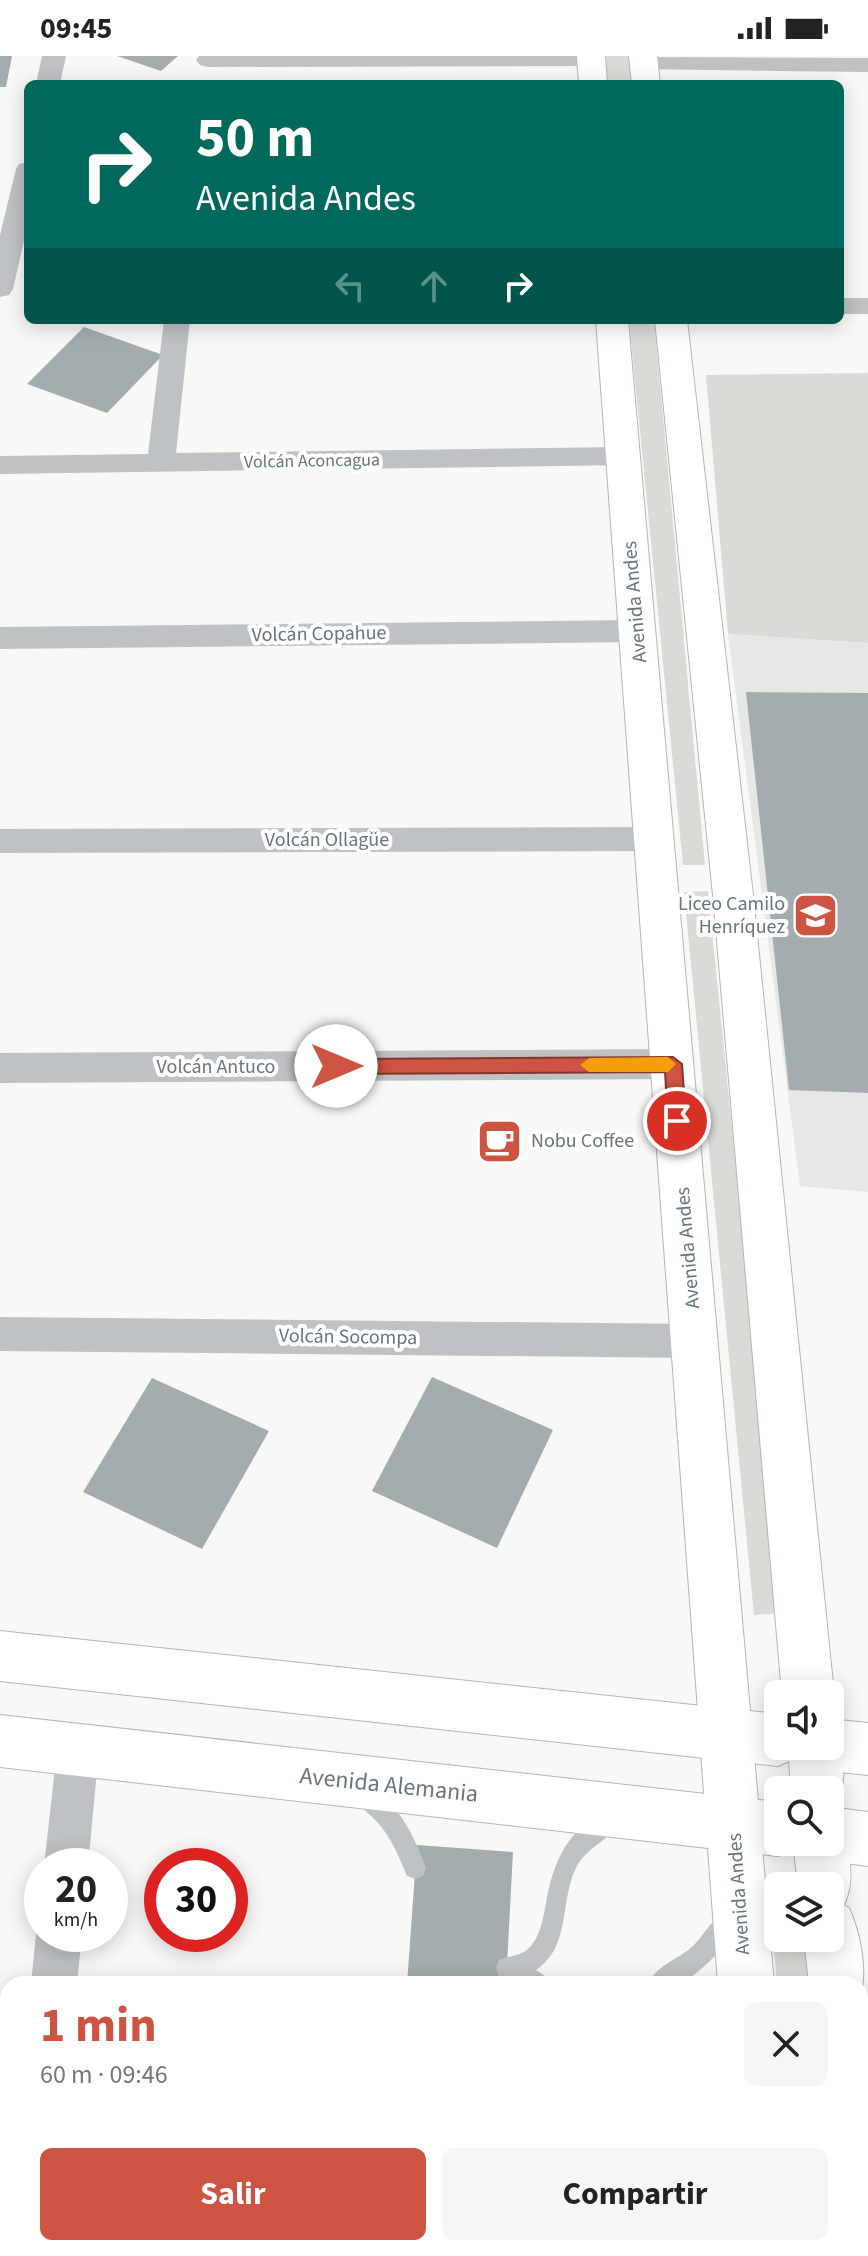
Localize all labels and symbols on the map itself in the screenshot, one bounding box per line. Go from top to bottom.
street label: Volcán Aconcagua [244,447,380,475]
street label: Avenida Andes [616,540,654,664]
street label: Volcán Copahue [251,619,387,649]
street label: Volcán Ollagüe [265,826,389,854]
place label: Liceo Camilo Henríquez [678,890,785,941]
school or university icon: Liceo Camilo Henríquez [792,891,840,939]
position arrow [294,1024,378,1108]
street label: Volcán Antuco [157,1053,275,1081]
pin [643,1087,711,1155]
cafe icon: Nobu Coffee [476,1117,524,1165]
place label: Nobu Coffee [531,1127,634,1155]
street label: Avenida Andes [669,1186,707,1310]
street label: Volcán Socompa [279,1322,417,1352]
street label: Avenida Alemania [298,1758,480,1812]
street label: Avenida Andes [721,1832,757,1956]
speed limit sign: 30 [144,1848,248,1952]

